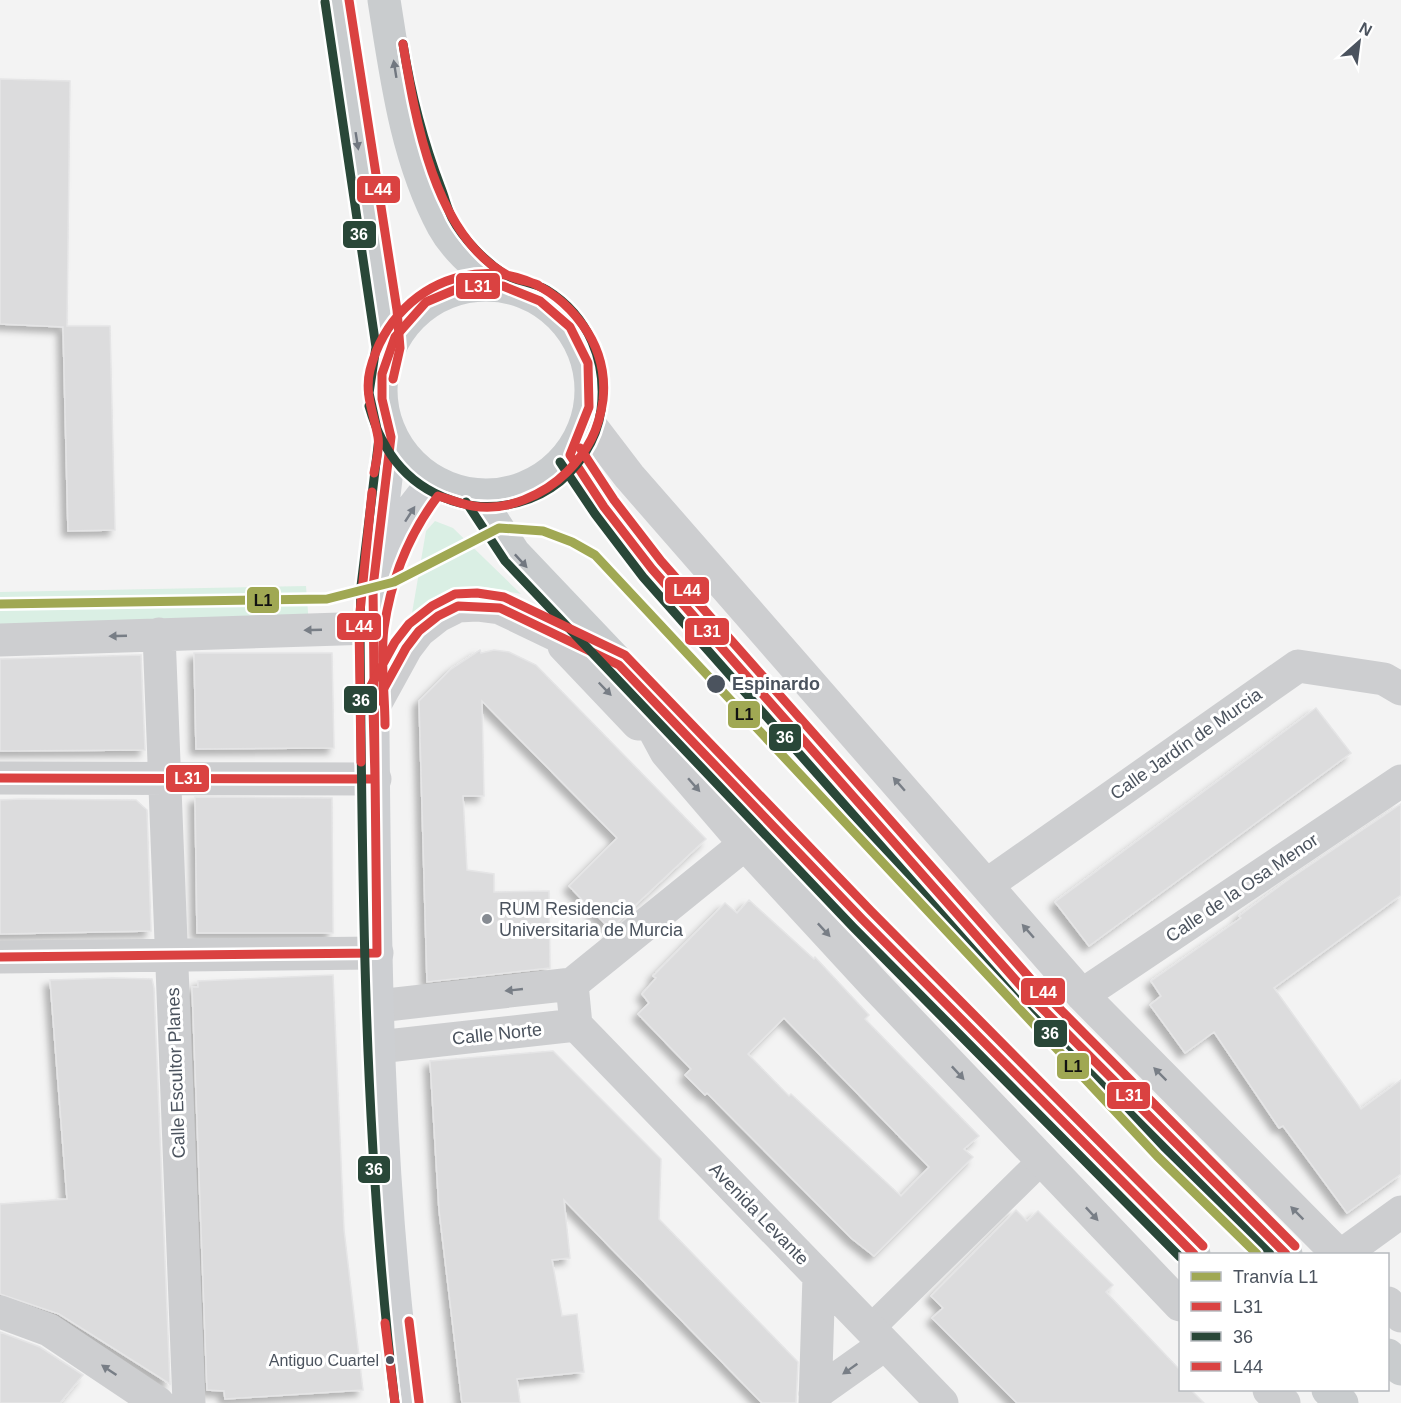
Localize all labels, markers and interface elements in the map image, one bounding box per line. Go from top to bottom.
north arrow [1329,12,1389,72]
text: N [1357,19,1375,39]
one-way arrow [390,60,399,79]
one-way arrow [353,132,362,151]
line badge: L44 [356,175,401,204]
text: L44 [364,181,392,198]
line badge: 36 [342,220,377,249]
text: 36 [350,226,368,243]
line badge: L31 [455,272,501,300]
text: L31 [464,278,492,295]
one-way arrow [404,506,415,522]
one-way arrow [514,553,528,568]
line badge: L44 [664,576,710,605]
text: L44 [673,582,701,599]
line badge: L1 [246,586,280,614]
text: L1 [254,592,272,609]
line badge: L44 [336,612,382,641]
line badge: L31 [684,617,730,646]
text: L44 [345,618,373,635]
text: L31 [693,623,721,640]
one-way arrow [304,625,323,635]
one-way arrow [109,631,128,640]
marker: Espinardo [705,673,727,695]
place label: Espinardo [732,674,820,694]
one-way arrow [598,682,612,697]
street label: Calle Jardín de Murcia [1107,684,1266,804]
line badge: 36 [343,685,378,714]
text: 36 [352,692,370,709]
line badge: L1 [727,700,761,729]
text: L1 [735,706,753,723]
line badge: 36 [768,723,802,752]
text: 36 [776,729,794,746]
line badge: L31 [165,764,210,793]
text: L31 [174,770,202,787]
one-way arrow [687,777,700,792]
one-way arrow [893,777,906,792]
street label: Calle de la Osa Menor [1162,830,1322,946]
place label: RUM Residencia Universitaria de Murcia [499,899,684,940]
marker: RUM Residencia Universitaria de Murcia [480,912,494,926]
one-way arrow [817,923,831,938]
one-way arrow [1021,923,1034,939]
line badge: L44 [1020,977,1066,1006]
text: L44 [1029,984,1057,1001]
one-way arrow [504,986,523,995]
street label: Calle Escultor Planes [163,987,189,1159]
street label: Calle Norte [451,1019,543,1049]
line badge: 36 [1033,1019,1068,1048]
text: 36 [1041,1025,1059,1042]
line badge: L1 [1056,1052,1090,1080]
text: L1 [1064,1058,1082,1075]
one-way arrow [950,1065,964,1079]
one-way arrow [1153,1066,1167,1081]
line badge: L31 [1106,1081,1151,1110]
text: L31 [1115,1087,1143,1104]
line badge: 36 [357,1155,391,1184]
street label: Avenida Levante [705,1159,813,1269]
text: 36 [365,1161,383,1178]
one-way arrow [1290,1206,1304,1220]
one-way arrow [1084,1207,1098,1221]
legend [1179,1253,1389,1391]
text: Tranvía L1 [1233,1267,1318,1287]
text: L31 [1233,1297,1263,1317]
text: 36 [1233,1327,1253,1347]
place label: Antiguo Cuartel [269,1352,379,1369]
marker: Antiguo Cuartel [384,1354,396,1366]
text: L44 [1233,1357,1263,1377]
one-way arrow [842,1363,858,1375]
one-way arrow [101,1365,117,1376]

